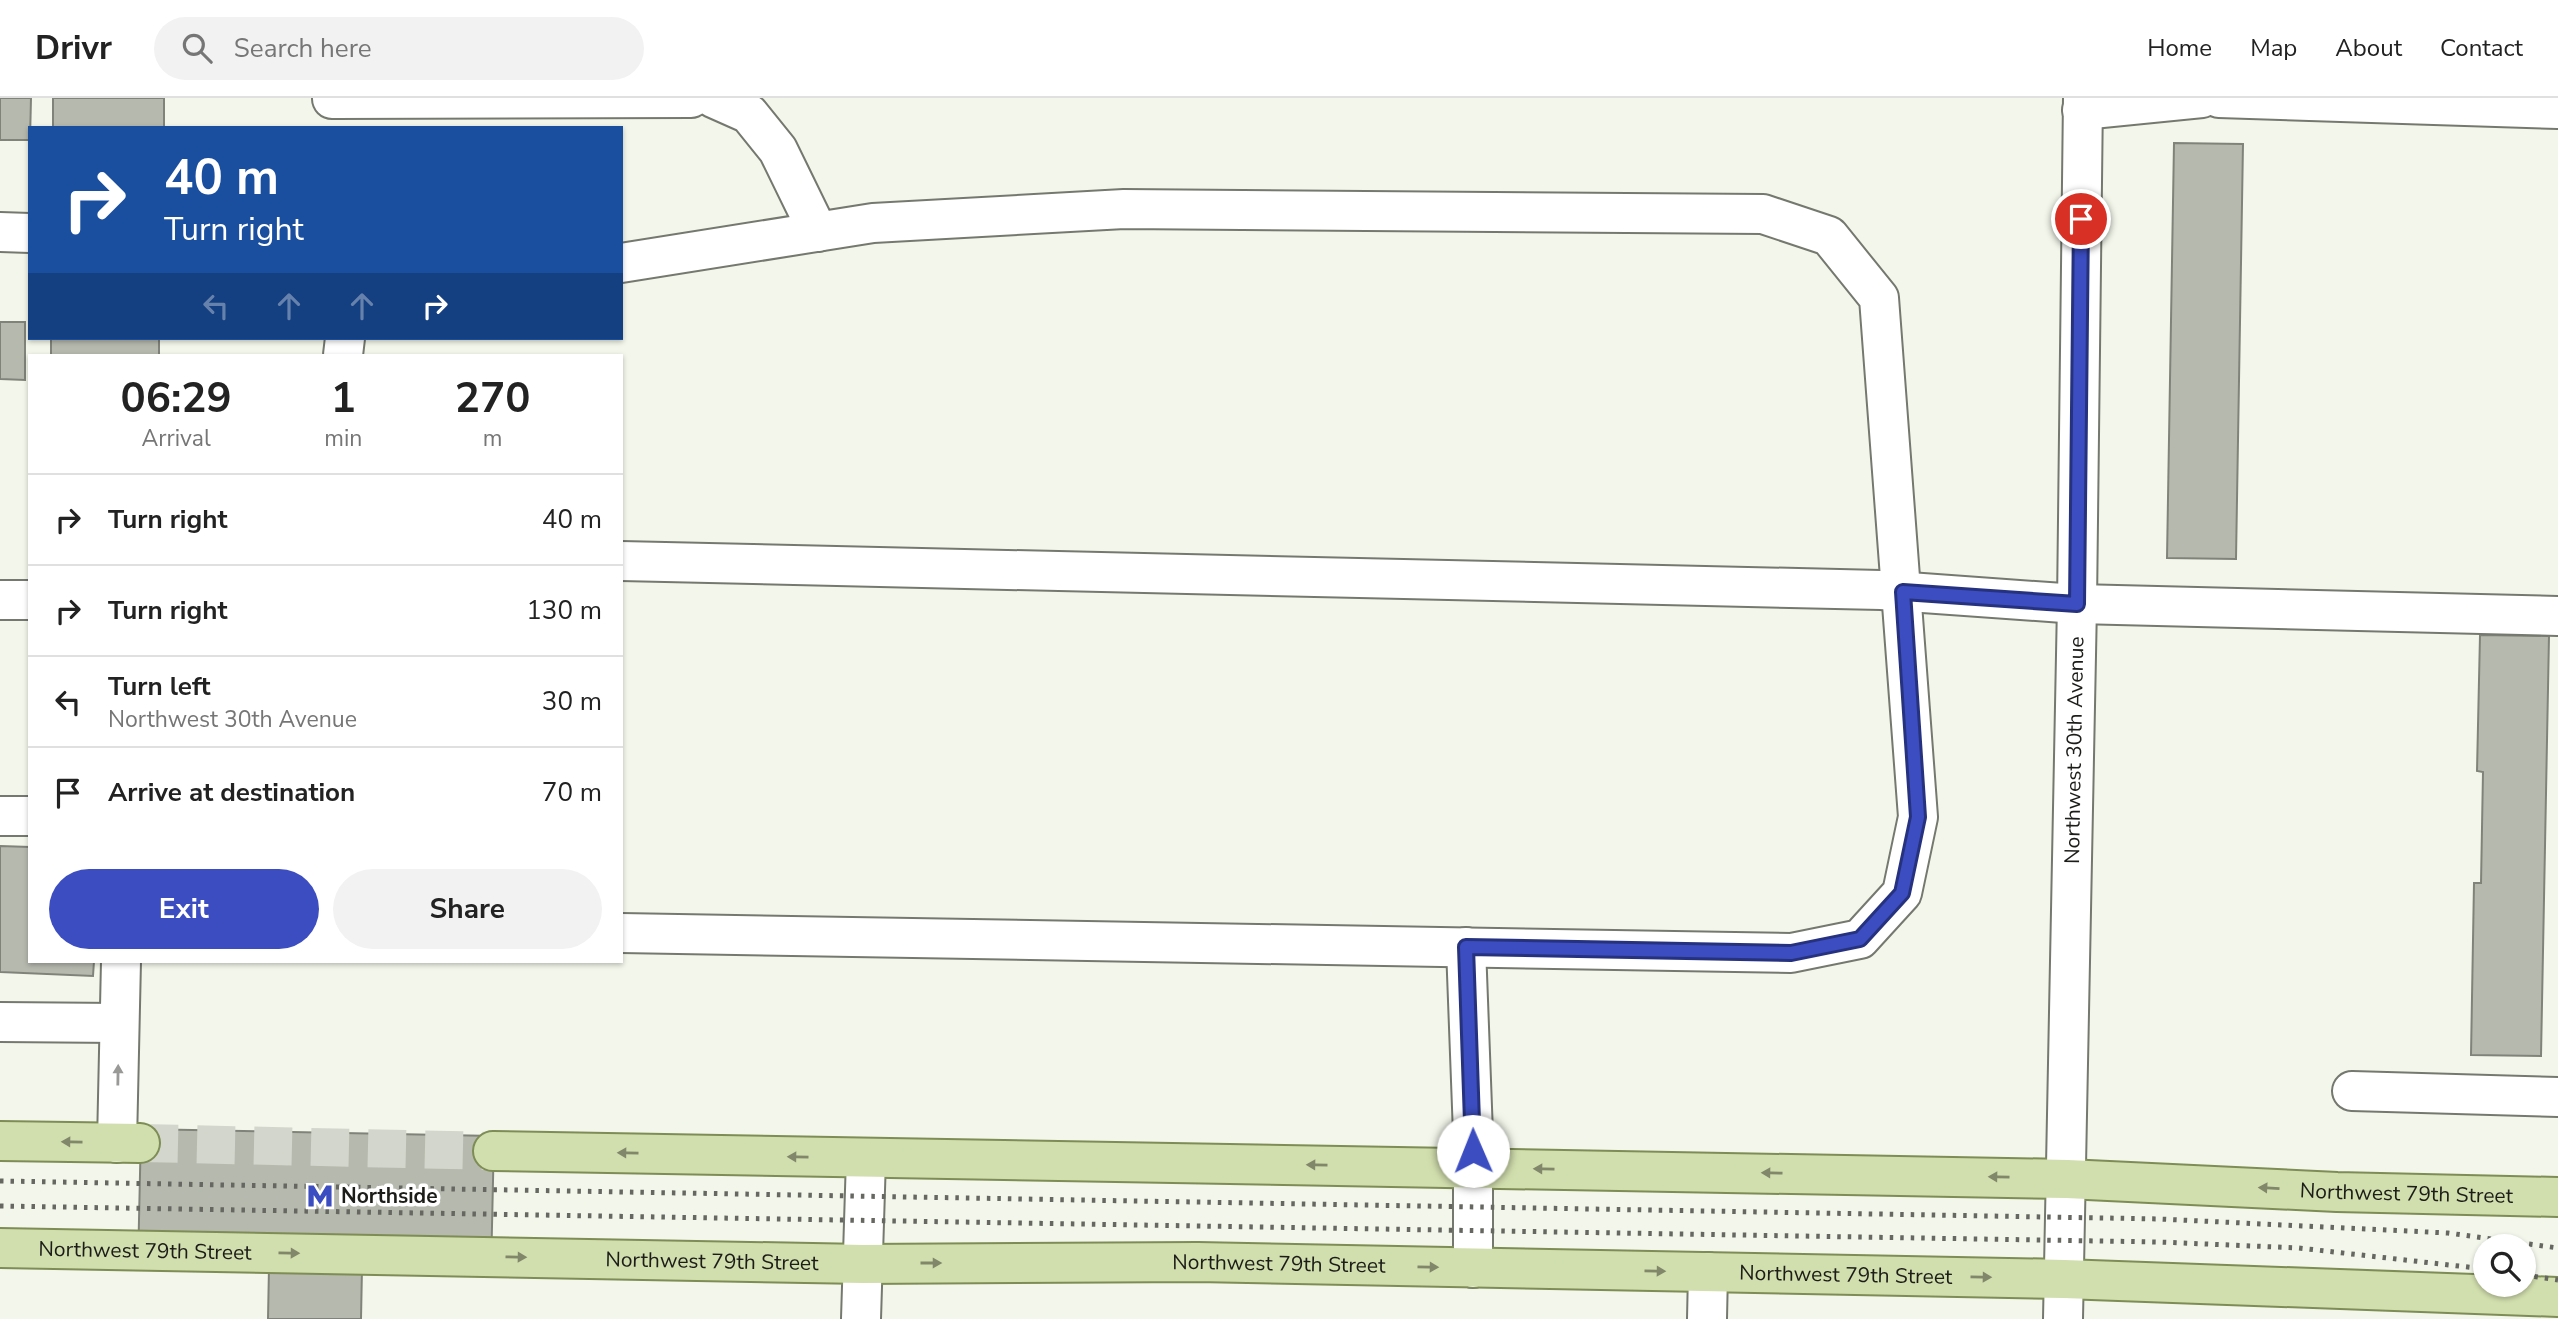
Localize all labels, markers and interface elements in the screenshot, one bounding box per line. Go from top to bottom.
search box [154,17,644,80]
text: Drivr [35,26,112,71]
icon: search [178,29,216,67]
text: Search here [234,31,372,66]
text: Home [2147,32,2212,64]
text: Map [2250,32,2297,64]
text: About [2335,32,2402,64]
text: Contact [2440,32,2523,64]
text: 40 m [164,144,279,211]
icon: right [49,154,140,245]
pin [2051,189,2111,249]
icon: arrive [2062,200,2100,238]
text: Turn right [164,208,304,251]
icon: left [197,287,235,325]
icon: ahead [270,287,308,325]
icon: ahead [343,287,381,325]
icon: right [416,287,454,325]
text: 06:29 [121,370,232,427]
text: 1 [331,370,356,427]
text: 270 [455,370,530,427]
text: Arrival [142,423,211,454]
text: min [324,423,362,454]
text: m [483,423,503,454]
icon: right [49,501,87,539]
text: Turn right [108,502,227,537]
text: 40 m [542,502,602,537]
icon: right [49,592,87,630]
text: Turn right [108,593,227,628]
text: 130 m [526,593,602,628]
street label: Northwest 30th Avenue [2058,636,2090,864]
text: Turn left [108,669,211,704]
icon: left [49,683,87,721]
text: 30 m [542,684,602,719]
text: Northwest 30th Avenue [108,704,357,735]
icon: arrive [49,774,87,812]
text: Arrive at destination [108,775,355,810]
text: 70 m [542,775,602,810]
button: Exit [49,869,319,949]
button: Share [333,869,602,949]
one-way arrow [113,1064,124,1086]
position arrow [1436,1114,1510,1188]
one-way arrow [61,1137,83,1148]
one-way arrow [617,1147,639,1159]
one-way arrow [786,1151,808,1162]
one-way arrow [1305,1159,1327,1170]
one-way arrow [1533,1163,1555,1175]
one-way arrow [1760,1167,1782,1179]
one-way arrow [1988,1172,2010,1183]
street label: Northwest 79th Street [2299,1176,2514,1210]
metro station icon: Northside [305,1181,335,1211]
place label: Northside [341,1182,438,1210]
one-way arrow [2258,1183,2280,1194]
map controls [2473,1234,2536,1297]
button: search [2473,1234,2536,1297]
street label: Northwest 79th Street [38,1235,252,1267]
street label: Northwest 79th Street [605,1245,819,1277]
one-way arrow [278,1247,300,1259]
street label: Northwest 79th Street [1172,1248,1386,1280]
one-way arrow [505,1251,527,1263]
one-way arrow [920,1257,942,1269]
street label: Northwest 79th Street [1739,1259,1953,1291]
one-way arrow [1417,1261,1439,1272]
one-way arrow [1644,1265,1666,1277]
one-way arrow [1970,1271,1992,1283]

